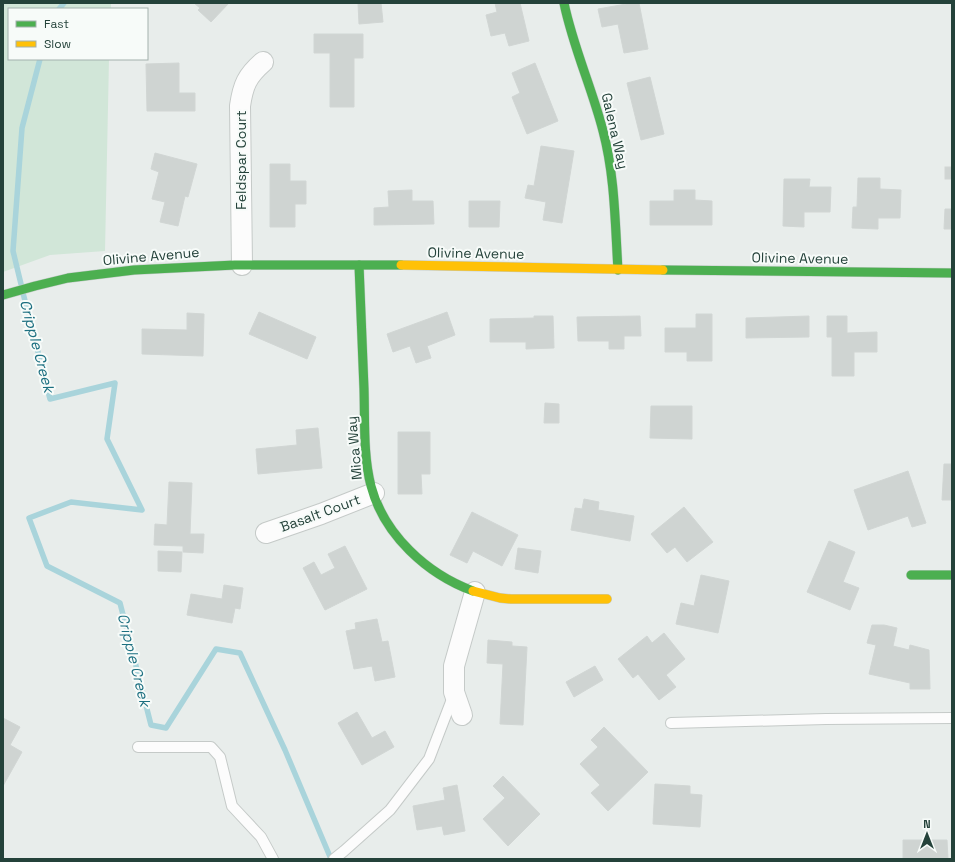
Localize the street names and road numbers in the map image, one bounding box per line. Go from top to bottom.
street label: Galena Way [597,91,633,171]
street label: Feldspar Court [232,110,250,210]
street label: Olivine Avenue [102,243,200,269]
street label: Olivine Avenue [427,243,525,263]
street label: Olivine Avenue [751,248,849,268]
street label: Mica Way [342,415,366,481]
street label: Basalt Court [277,490,363,536]

